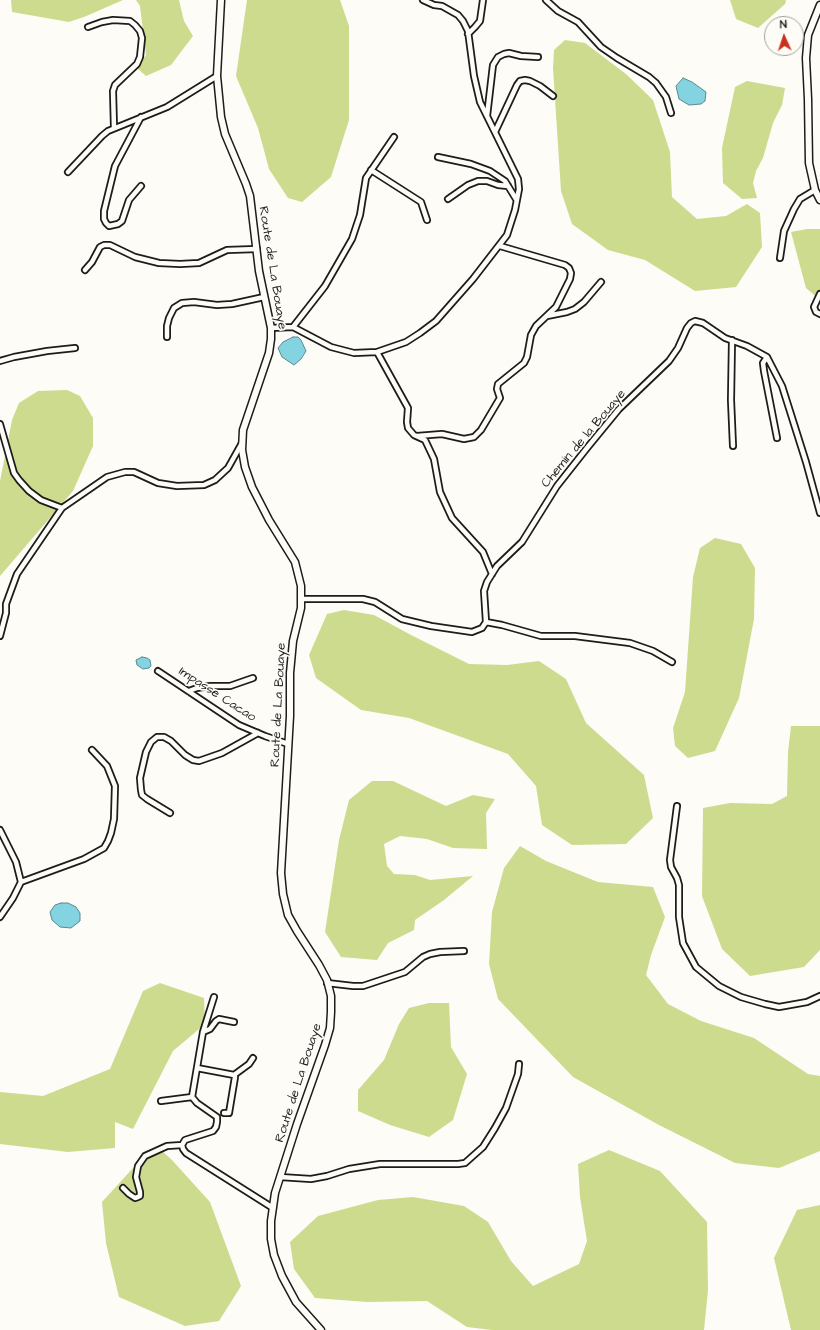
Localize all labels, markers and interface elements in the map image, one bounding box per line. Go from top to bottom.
north arrow [764,16,804,56]
text: N [780,17,787,32]
street label: Route de La Bouaye [255,205,289,331]
street label: Chemin de la Bouaye [538,387,630,491]
street label: Route de La Bouaye [268,643,290,767]
street label: Impasse Cacao [175,664,259,726]
street label: Route de La Bouaye [272,1021,326,1145]

